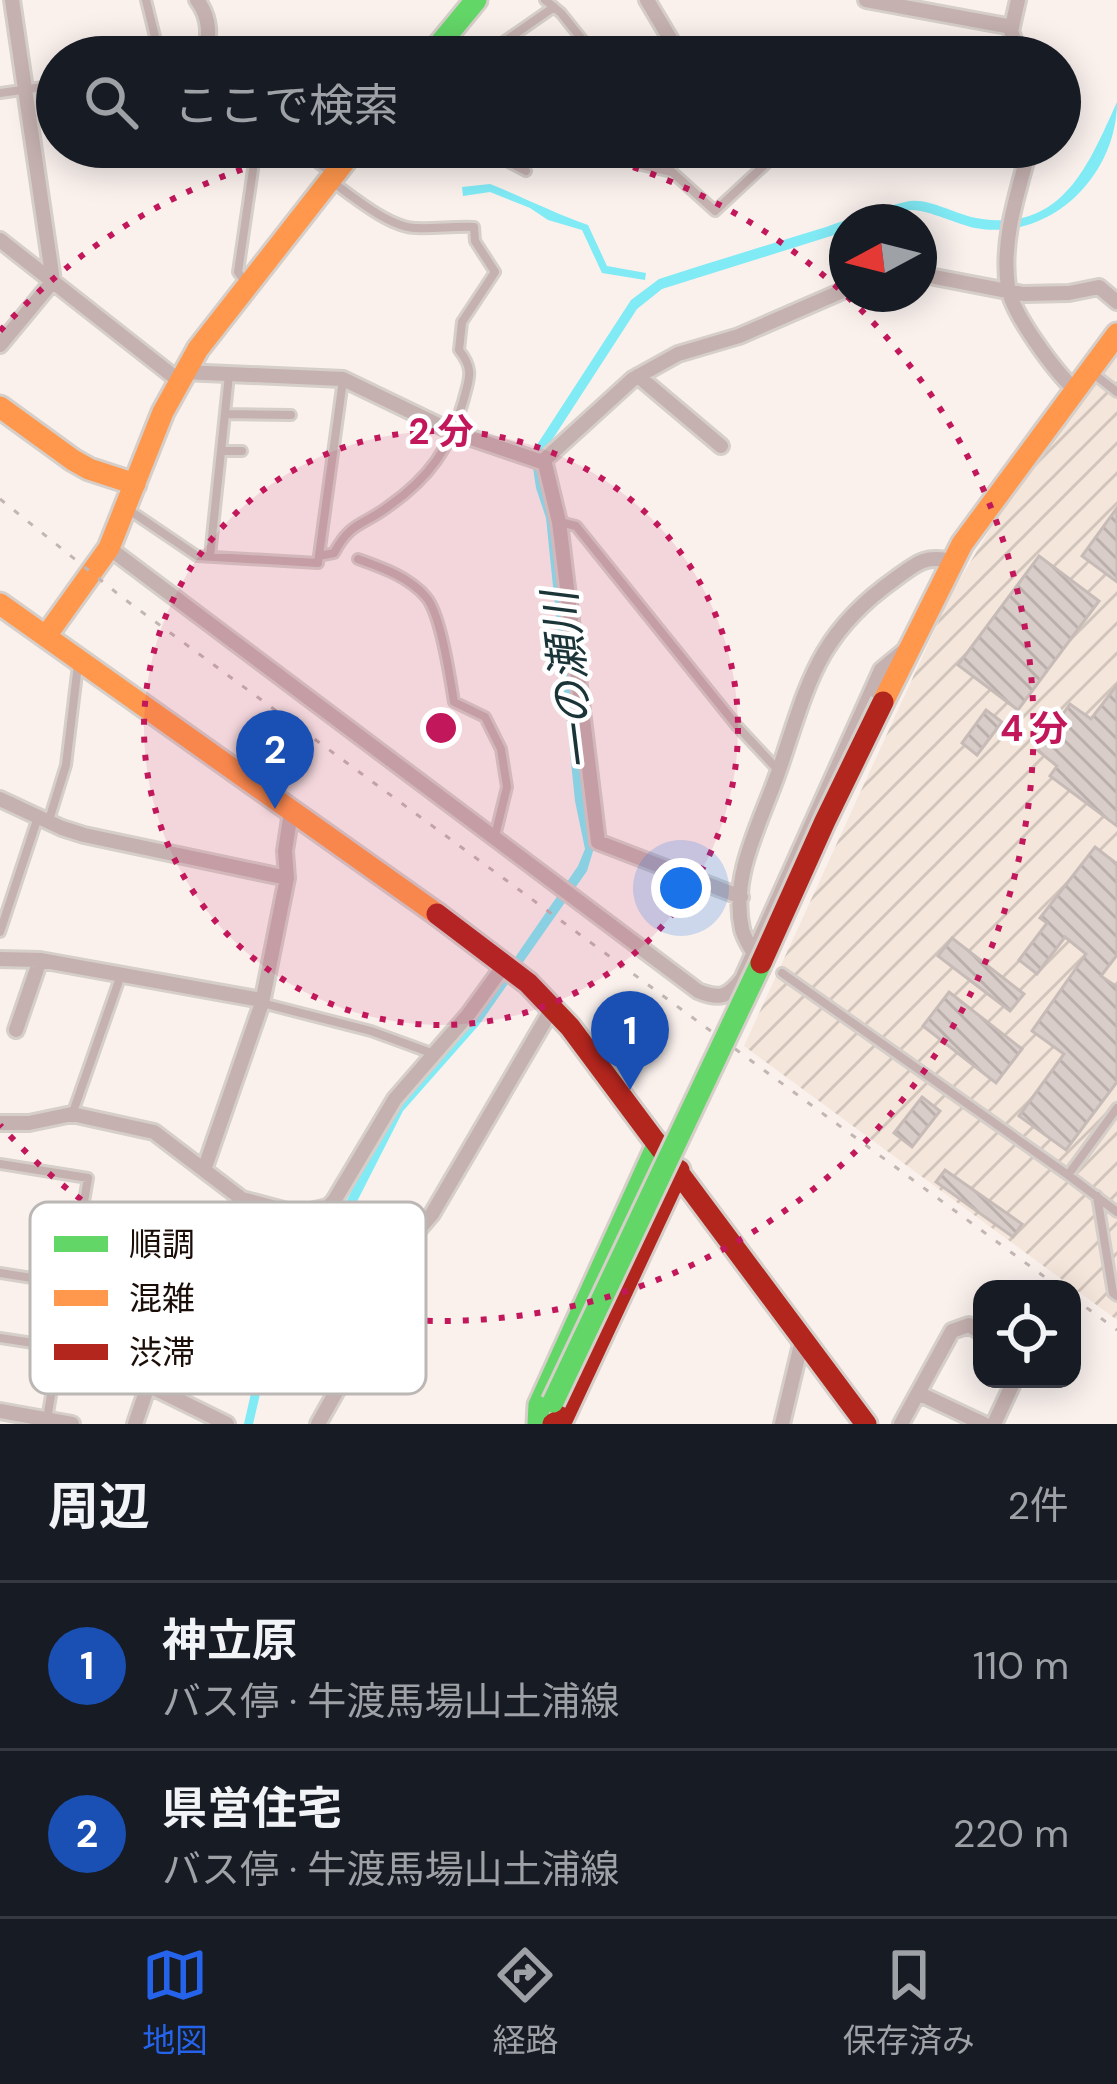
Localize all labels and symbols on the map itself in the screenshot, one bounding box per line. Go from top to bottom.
north arrow [829,204,937,312]
text: 2 分 [408,408,474,455]
water label: 一の瀬川 [529,584,610,774]
text: 4 分 [1000,705,1068,752]
centre of rings [420,707,462,749]
pin: 2 [236,710,314,809]
your location [651,858,711,918]
pin: 1 [591,991,669,1090]
legend [30,1202,426,1394]
text: 順調 [129,1223,195,1266]
text: 混雑 [129,1277,195,1320]
text: 渋滞 [129,1331,195,1374]

